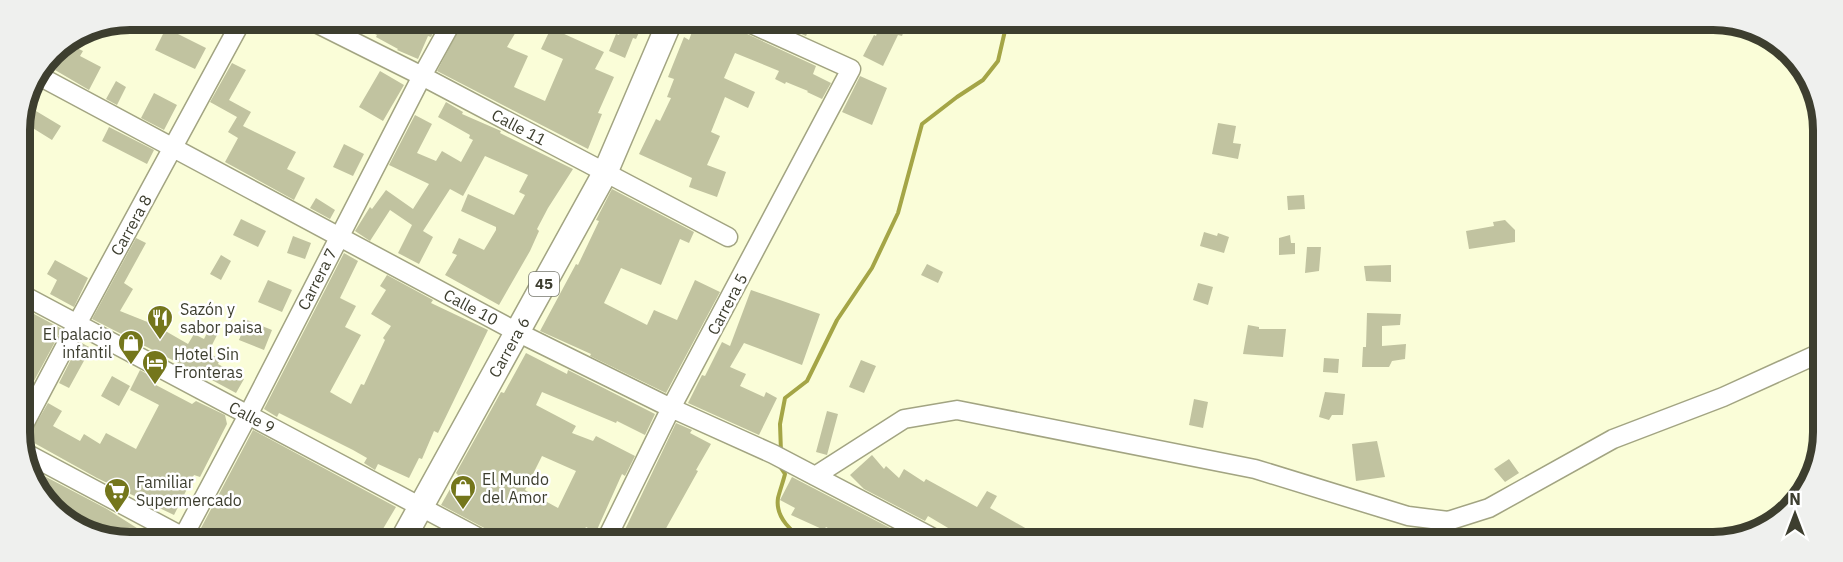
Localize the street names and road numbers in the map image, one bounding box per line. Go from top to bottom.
street label: Calle 11 [488,104,550,150]
street label: Carrera 8 [106,191,156,259]
street label: Carrera 7 [293,245,341,313]
street label: Carrera 5 [703,270,751,338]
road number: 45 [529,272,559,296]
street label: Calle 10 [440,284,502,330]
street label: Carrera 6 [484,313,534,381]
street label: Calle 9 [226,397,278,437]

